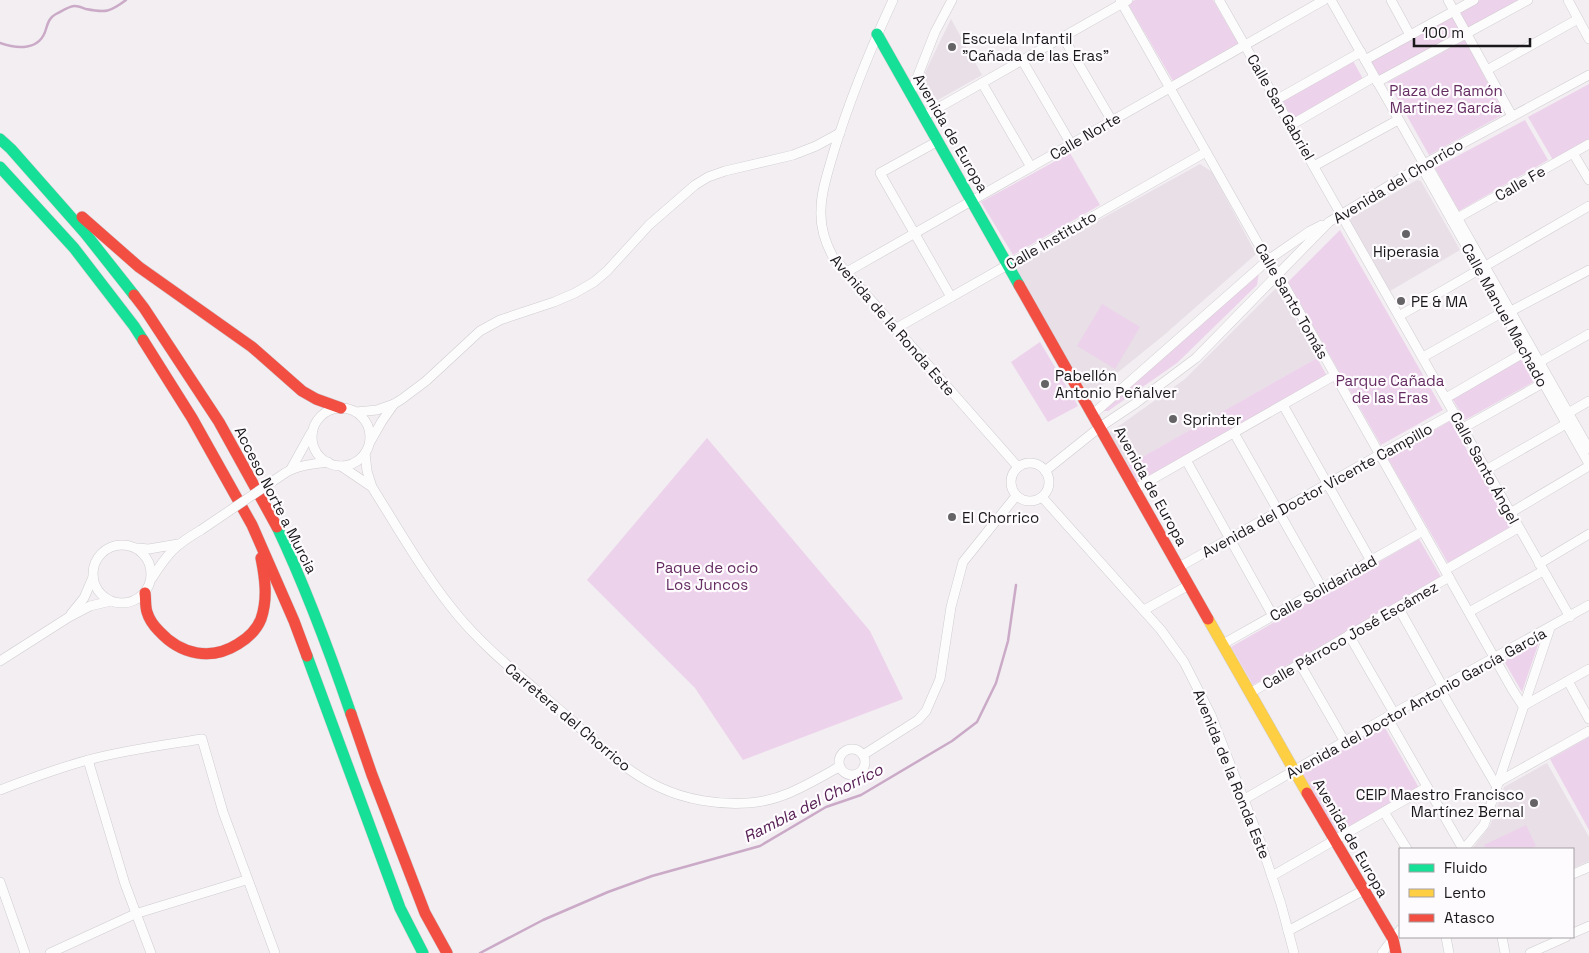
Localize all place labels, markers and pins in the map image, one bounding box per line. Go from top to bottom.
place label: Escuela Infantil "Cañada de las Eras" [962,29,1109,65]
marker: Escuela Infantil "Cañada de las Eras" [946,41,958,53]
marker: Hiperasia [1400,228,1412,240]
place label: Hiperasia [1373,242,1439,261]
place label: PE & MA [1411,292,1468,311]
marker: PE & MA [1395,295,1407,307]
place label: Pabellón Antonio Peñalver [1055,366,1177,402]
marker: Pabellón Antonio Peñalver [1039,378,1051,390]
place label: Sprinter [1183,410,1242,429]
marker: Sprinter [1167,413,1179,425]
place label: El Chorrico [962,508,1039,527]
marker: El Chorrico [946,511,958,523]
place label: CEIP Maestro Francisco Martínez Bernal [1356,785,1524,821]
marker: CEIP Maestro Francisco Martínez Bernal [1528,797,1540,809]

